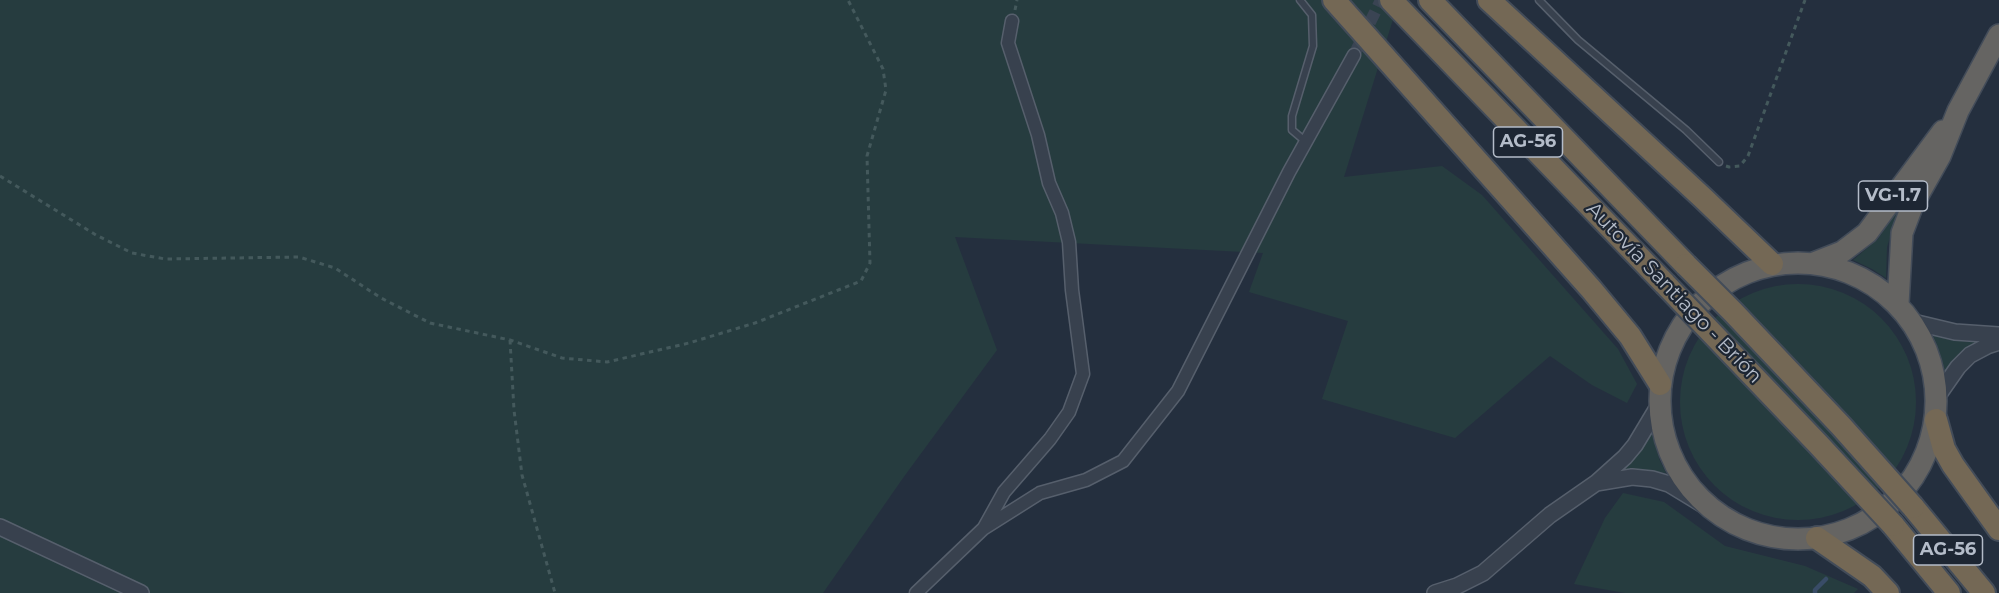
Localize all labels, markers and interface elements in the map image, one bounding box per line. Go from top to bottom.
road number: AG-56 [1494,127,1562,157]
road number: VG-1.7 [1858,181,1928,211]
street label: Autovía Santiago - Brión [1581,197,1767,389]
road number: AG-56 [1914,535,1982,565]

